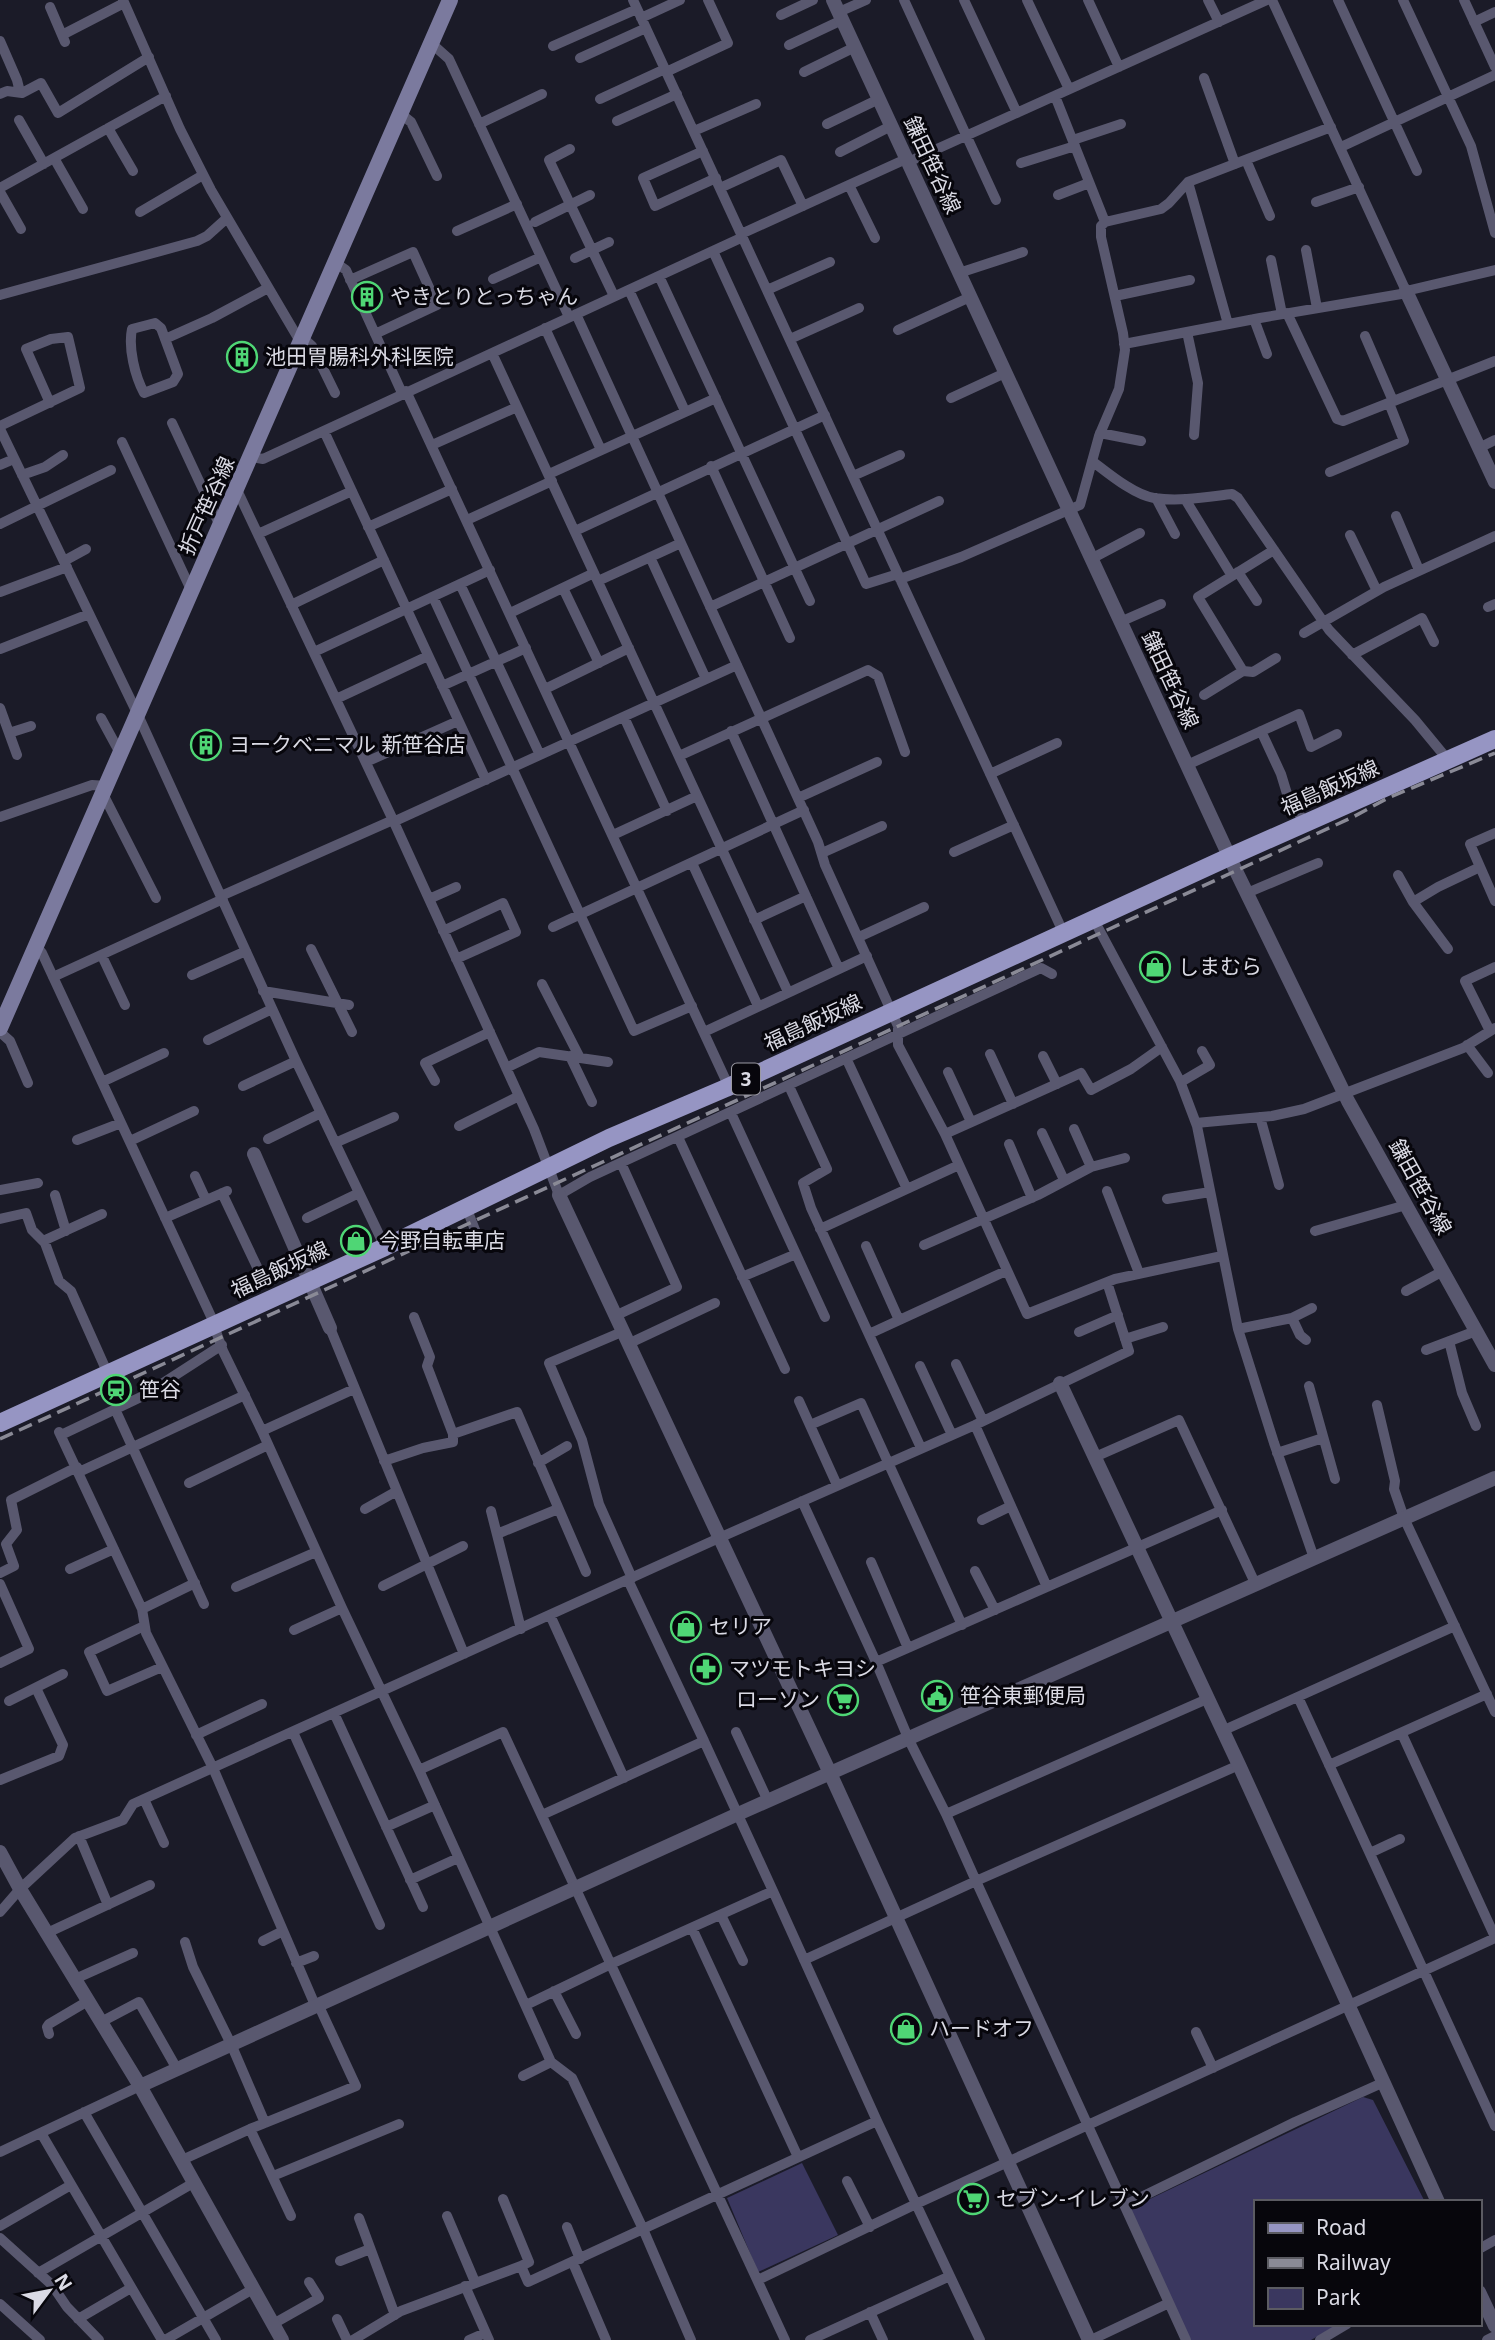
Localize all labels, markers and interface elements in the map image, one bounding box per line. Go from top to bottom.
street label: 鎌田笹谷線 [898,111,968,218]
building icon: やきとりとっちゃん [350,280,384,314]
place label: やきとりとっちゃん [390,282,578,310]
building icon: 池田胃腸科外科医院 [225,340,259,374]
place label: 池田胃腸科外科医院 [265,342,454,370]
street label: 折戸笹谷線 [172,452,240,559]
street label: 鎌田笹谷線 [1136,626,1206,733]
building icon: ヨークベニマル 新笹谷店 [189,728,223,762]
place label: ヨークベニマル 新笹谷店 [229,730,465,758]
street label: 福島飯坂線 [1276,753,1383,821]
shop icon: しまむら [1138,950,1172,984]
place label: しまむら [1178,952,1262,980]
street label: 福島飯坂線 [759,987,866,1057]
road number: 3 [732,1064,760,1094]
street label: 鎌田笹谷線 [1383,1134,1459,1239]
shop icon: 今野自転車店 [339,1224,373,1258]
place label: 今野自転車店 [379,1226,505,1254]
street label: 福島飯坂線 [226,1234,333,1304]
station icon: 笹谷 [99,1373,133,1407]
place label: 笹谷 [139,1375,181,1403]
shop icon: セリア [669,1610,703,1644]
place label: セリア [709,1612,772,1640]
pharmacy icon: マツモトキヨシ [689,1652,723,1686]
place label: マツモトキヨシ [729,1654,876,1682]
public building icon: 笹谷東郵便局 [920,1679,954,1713]
place label: 笹谷東郵便局 [960,1681,1086,1709]
supermarket icon: ローソン [826,1683,860,1717]
place label: ローソン [736,1685,820,1713]
shop icon: ハードオフ [889,2012,923,2046]
place label: ハードオフ [929,2014,1034,2042]
supermarket icon: セブン-イレブン [956,2182,990,2216]
place label: セブン-イレブン [996,2184,1150,2212]
legend [1254,2200,1481,2326]
text: Road [1316,2213,1366,2241]
text: Railway [1316,2248,1391,2276]
north arrow [14,2256,84,2326]
text: N [48,2269,79,2295]
text: Park [1316,2283,1361,2311]

